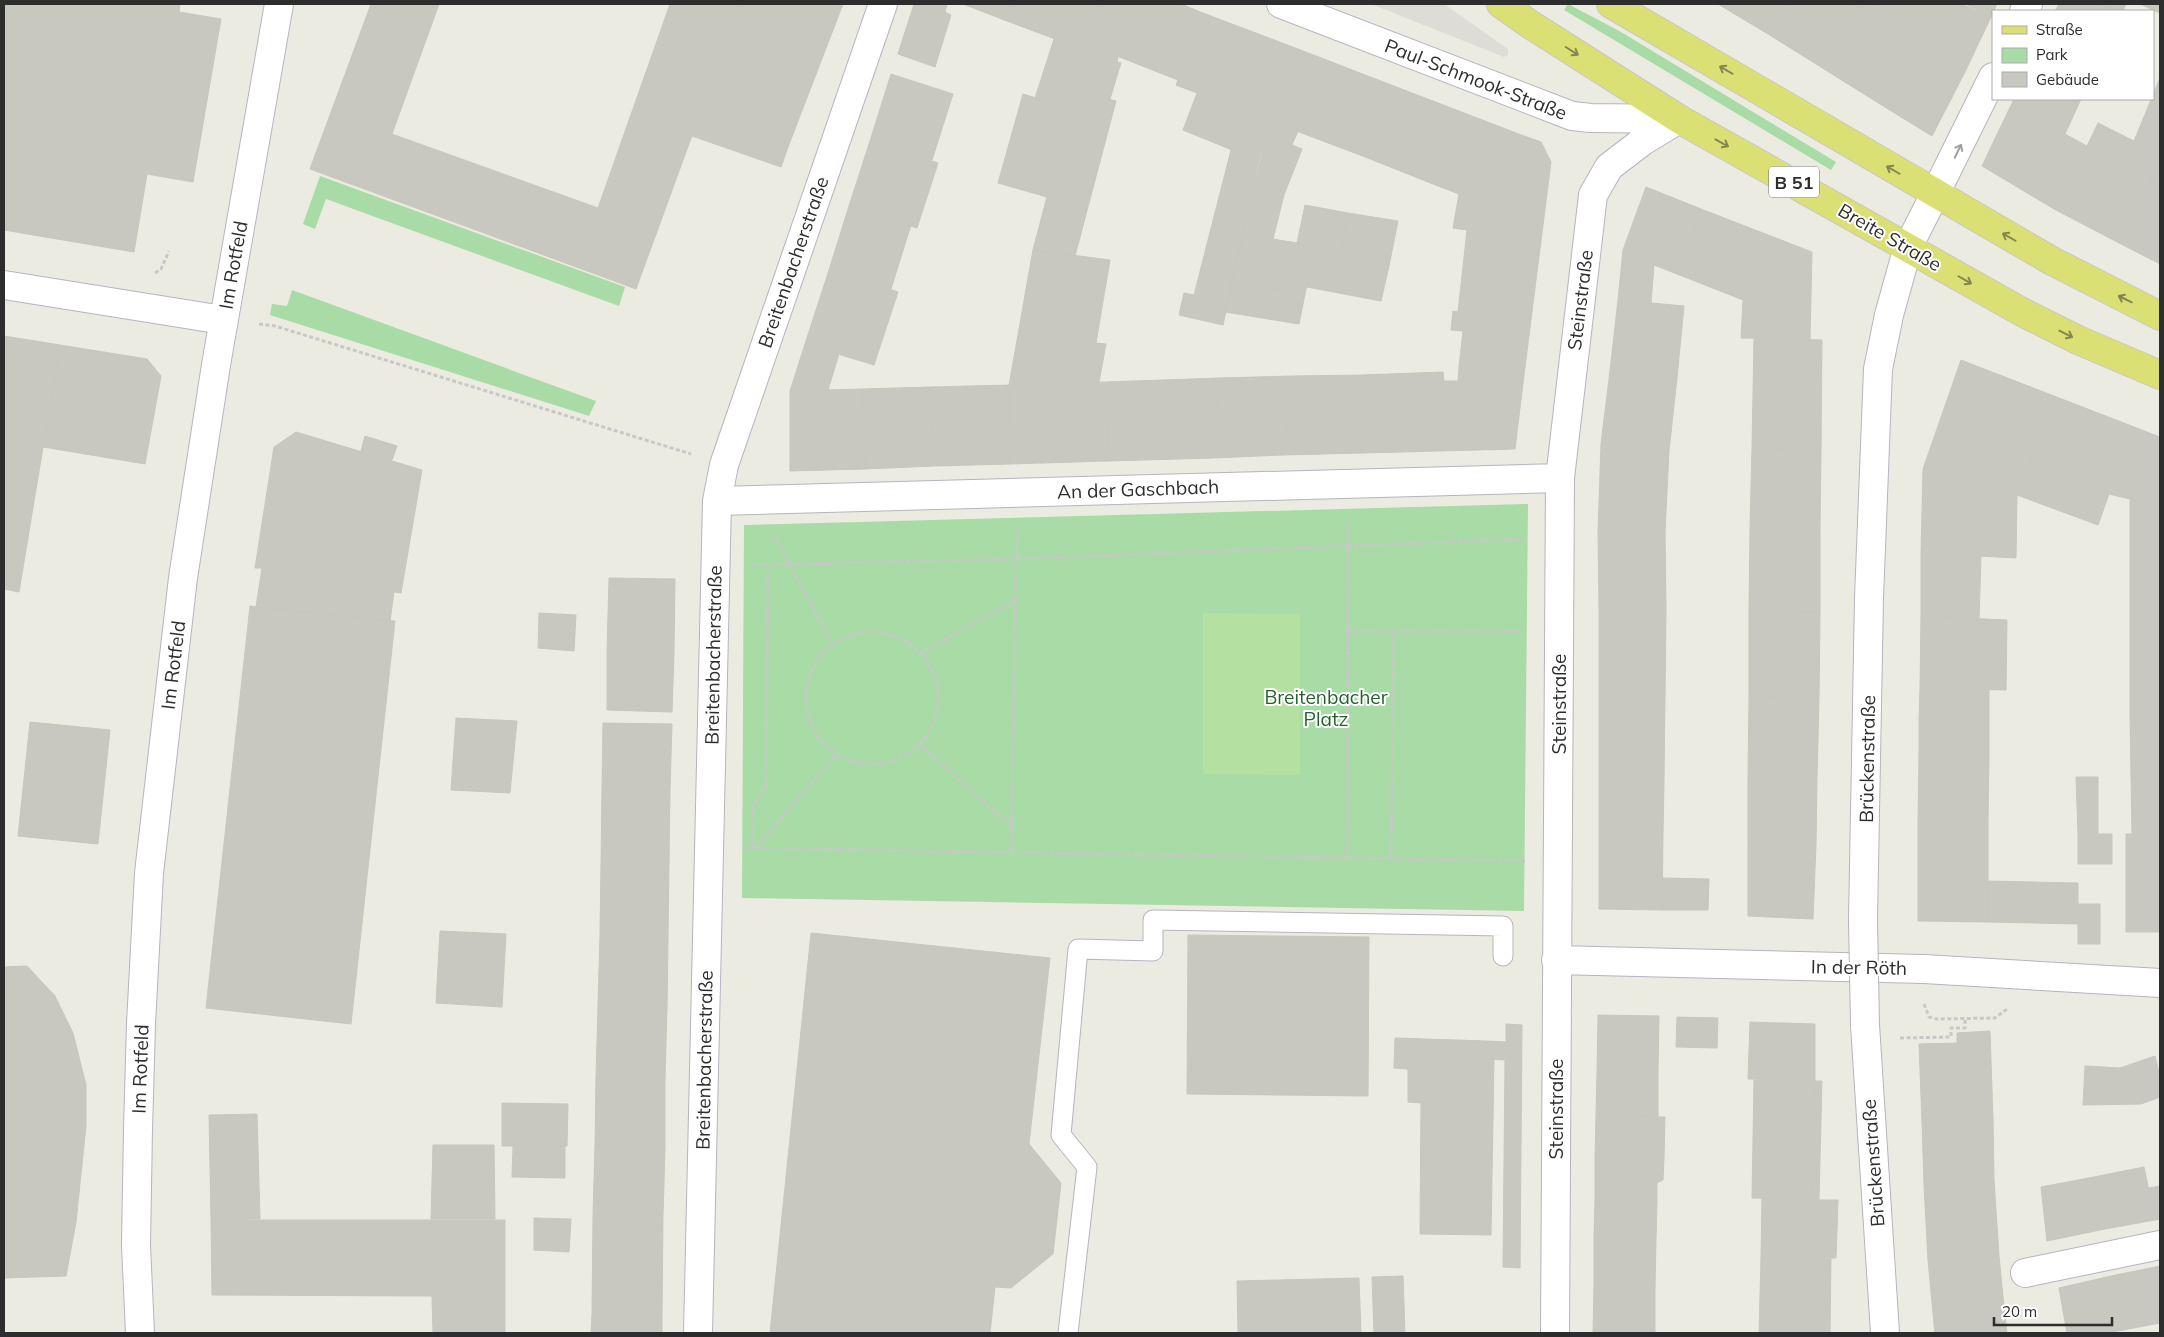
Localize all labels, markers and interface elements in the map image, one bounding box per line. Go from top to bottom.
legend [1992,10,2154,100]
text: Straße [2036,20,2083,39]
street label: Paul-Schmook-Straße [1381,33,1571,125]
text: Park [2036,45,2068,64]
one-way arrow [1565,46,1579,57]
one-way arrow [1719,65,1733,75]
text: Gebäude [2036,70,2099,89]
one-way arrow [1714,138,1729,148]
one-way arrow [1954,144,1963,159]
one-way arrow [1886,164,1900,174]
road number: B 51 [1769,166,1819,198]
street label: Breitenbacherstraße [752,173,834,351]
street label: Breite Straße [1834,198,1946,276]
street label: Im Rotfeld [213,219,253,311]
one-way arrow [2003,231,2017,241]
street label: Steinstraße [1562,248,1598,352]
one-way arrow [1957,275,1972,285]
one-way arrow [2118,294,2133,303]
one-way arrow [2058,330,2073,339]
street label: An der Gaschbach [1057,474,1219,504]
street label: Breitenbacherstraße [699,565,727,745]
street label: Im Rotfeld [156,619,190,711]
street label: Steinstraße [1547,654,1571,754]
park label: Breitenbacher Platz [1264,685,1388,731]
street label: Brückenstraße [1854,695,1880,823]
street label: In der Röth [1811,954,1907,980]
street label: Breitenbacherstraße [690,970,718,1150]
street label: Im Rotfeld [126,1024,154,1114]
street label: Steinstraße [1544,1059,1568,1159]
street label: Brückenstraße [1857,1098,1889,1228]
scale bar [1994,1294,2112,1326]
text: 20 m [2002,1302,2037,1321]

